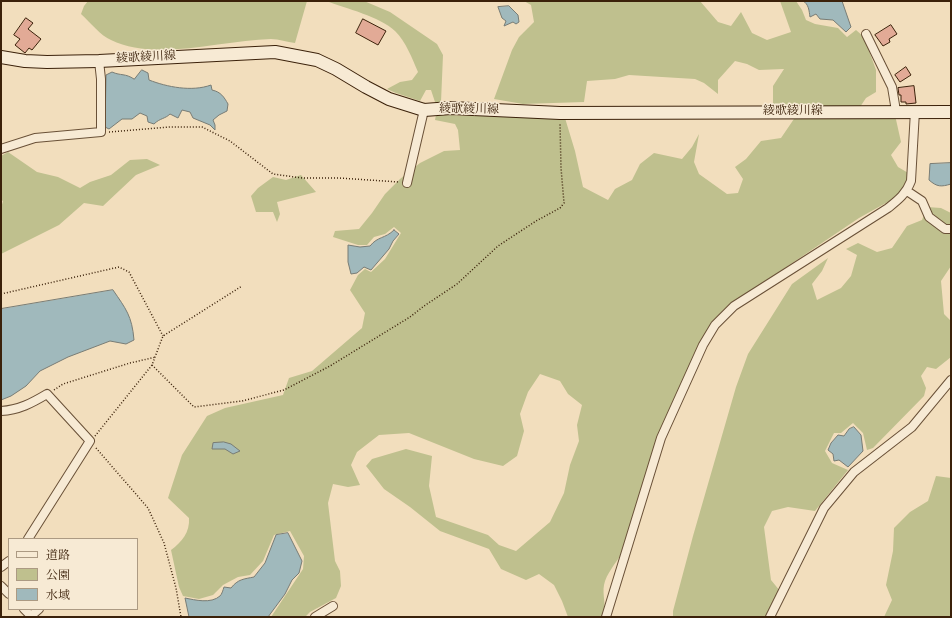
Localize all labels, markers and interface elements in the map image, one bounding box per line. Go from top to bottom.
street label: 綾歌綾川線 [116,49,176,67]
street label: 綾歌綾川線 [439,102,499,118]
street label: 綾歌綾川線 [763,105,823,119]
legend [8,538,138,610]
text: 道路 [46,548,70,563]
text: 公園 [46,568,70,583]
text: 水域 [46,588,70,603]

